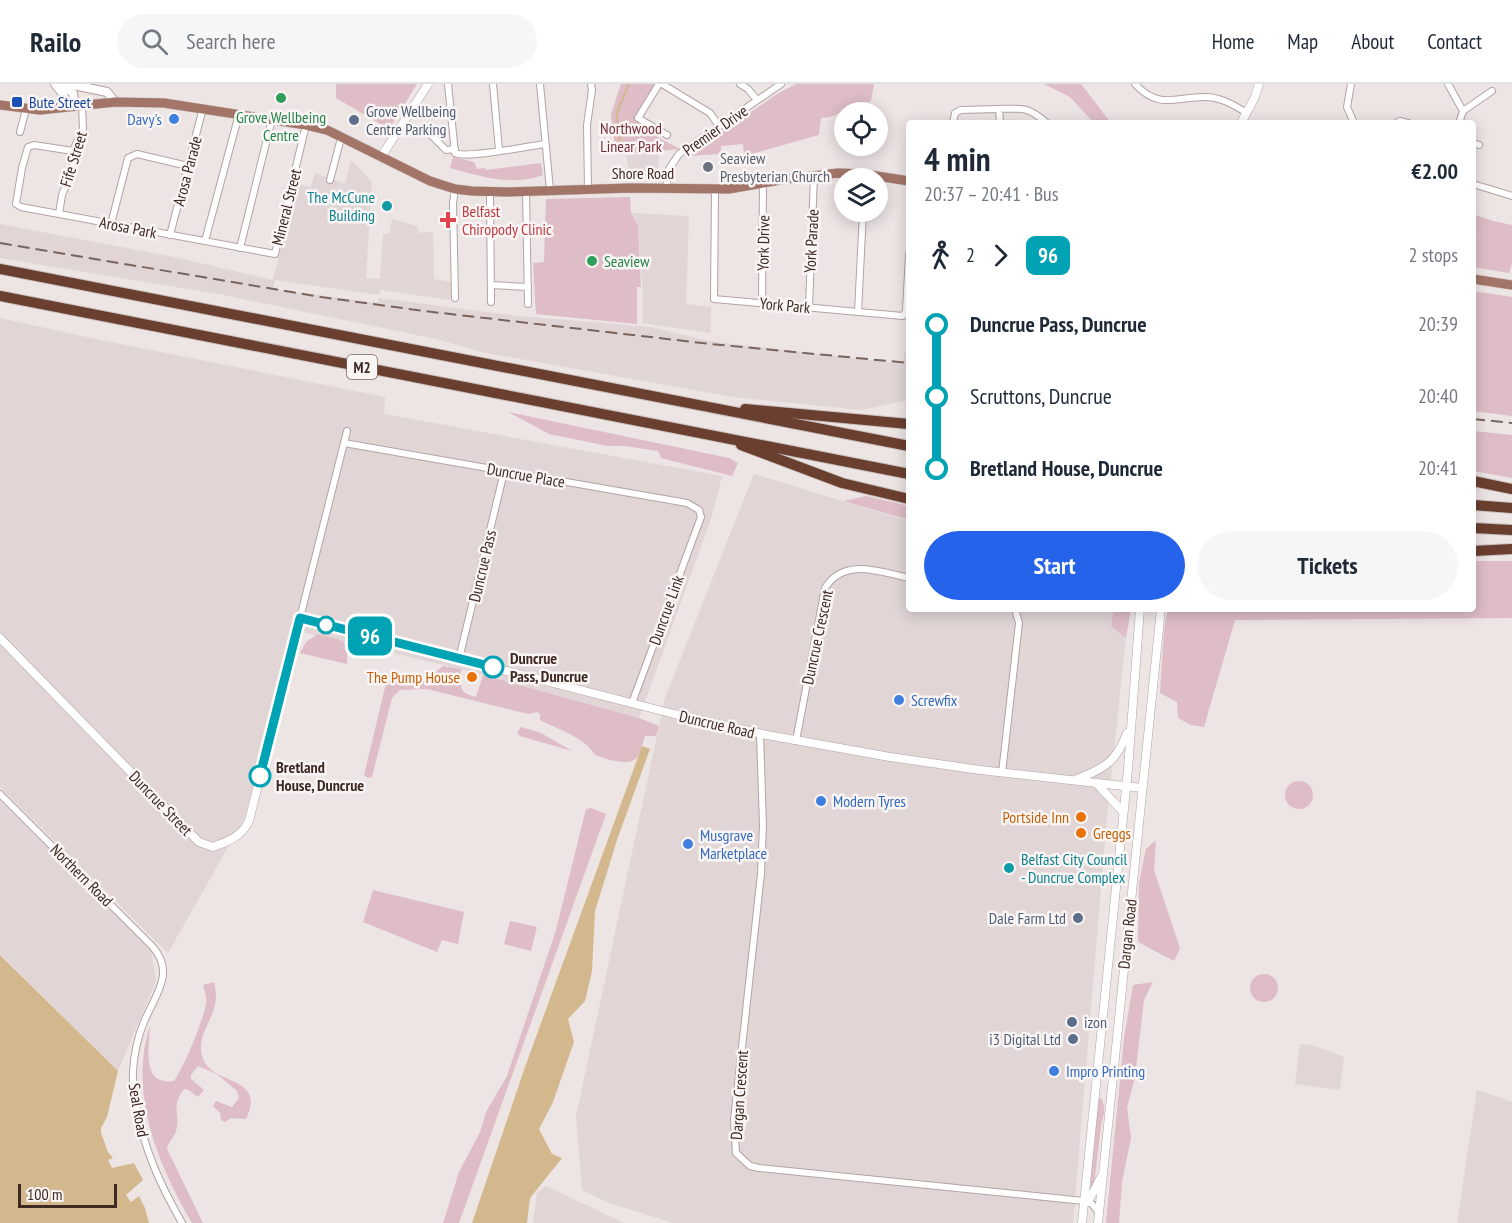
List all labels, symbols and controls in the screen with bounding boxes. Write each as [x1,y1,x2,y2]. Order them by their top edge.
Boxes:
search box [117,14,537,68]
text: Railo [30,23,81,60]
icon: search [138,25,171,58]
text: Search here [186,27,276,55]
text: Home [1212,28,1254,55]
text: Map [1287,28,1318,55]
text: About [1351,28,1394,55]
text: Contact [1427,28,1482,55]
marker: Grove Wellbeing Centre [274,91,288,105]
place label: Bute Street [29,92,91,112]
marker: Bute Street [10,95,24,109]
street label: Premier Drive [678,100,752,160]
place label: Grove Wellbeing Centre Parking [366,101,456,139]
map controls [834,102,888,222]
button: locate [834,102,888,156]
place label: Grove Wellbeing Centre [236,107,326,145]
place label: Davy's [127,109,162,129]
marker: Davy's [167,112,181,126]
marker: Grove Wellbeing Centre Parking [347,113,361,127]
park label: Northwood Linear Park [600,118,663,156]
street label: Fife Street [55,128,91,189]
street label: Arosa Parade [168,134,206,208]
text: 4 min [924,137,991,180]
place label: Seaview Presbyterian Church [720,148,830,186]
text: €2.00 [1411,157,1458,185]
marker: Seaview Presbyterian Church [701,160,715,174]
street label: Shore Road [612,163,674,183]
street label: Mineral Street [267,166,305,247]
button: layers [834,168,888,222]
text: 20:37 – 20:41 · Bus [924,181,1059,207]
place label: The McCune Building [307,187,375,225]
marker: The McCune Building [380,199,394,213]
place label: Belfast Chiropody Clinic [462,201,552,239]
street label: York Parade [799,208,823,274]
marker: Belfast Chiropody Clinic [439,211,457,229]
street label: Arosa Park [98,212,159,242]
street label: York Drive [753,215,773,271]
icon: walk [924,239,957,272]
icon: forward [984,239,1017,272]
text: 2 [966,242,975,268]
text: 96 [1038,242,1058,269]
text: 2 stops [1409,242,1458,268]
place label: Seaview [604,251,650,271]
marker: Seaview [585,254,599,268]
street label: York Park [759,293,812,317]
text: Duncrue Pass, Duncrue [970,310,1147,338]
text: 20:39 [1418,311,1458,337]
road number: M2 [347,355,377,379]
text: Scruttons, Duncrue [970,382,1112,410]
text: 20:40 [1418,383,1458,409]
text: Bretland House, Duncrue [970,454,1163,482]
text: 20:41 [1418,455,1458,481]
street label: Duncrue Place [485,458,567,492]
street label: Duncrue Pass [464,528,500,604]
button: Start [924,531,1185,600]
button: Tickets [1197,531,1458,600]
street label: Duncrue Link [644,572,688,648]
street label: Duncrue Crescent [797,587,837,686]
unlabelled marker [317,616,335,634]
line badge: 96 [343,616,397,656]
text: 96 [360,623,380,650]
place label: Duncrue Pass, Duncrue [510,648,588,686]
marker: Duncrue Pass, Duncrue [482,656,504,678]
place label: The Pump House [367,667,460,687]
marker: The Pump House [465,670,479,684]
place label: Screwfix [911,690,958,710]
marker: Screwfix [892,693,906,707]
street label: Duncrue Road [677,706,757,742]
place label: Bretland House, Duncrue [276,757,364,795]
marker: Bretland House, Duncrue [249,765,271,787]
street label: Duncrue Street [125,766,197,840]
place label: Modern Tyres [833,791,906,811]
marker: Modern Tyres [814,794,828,808]
place label: Portside Inn [1003,807,1069,827]
marker: Portside Inn [1074,810,1088,824]
place label: Greggs [1093,823,1131,843]
place label: Musgrave Marketplace [700,825,767,863]
marker: Greggs [1074,826,1088,840]
marker: Musgrave Marketplace [681,837,695,851]
street label: Northern Road [46,839,118,911]
place label: Belfast City Council - Duncrue Complex [1021,849,1128,887]
marker: Belfast City Council - Duncrue Complex [1002,861,1016,875]
street label: Dargan Road [1113,898,1141,970]
place label: Dale Farm Ltd [989,908,1066,928]
marker: Dale Farm Ltd [1071,911,1085,925]
place label: izon [1084,1012,1107,1032]
marker: izon [1065,1015,1079,1029]
place label: i3 Digital Ltd [989,1029,1061,1049]
marker: i3 Digital Ltd [1066,1032,1080,1046]
street label: Dargan Crescent [726,1049,752,1141]
place label: Impro Printing [1066,1061,1145,1081]
marker: Impro Printing [1047,1064,1061,1078]
street label: Seal Road [124,1082,154,1139]
scale bar [18,1181,117,1208]
text: 100 m [27,1184,62,1204]

